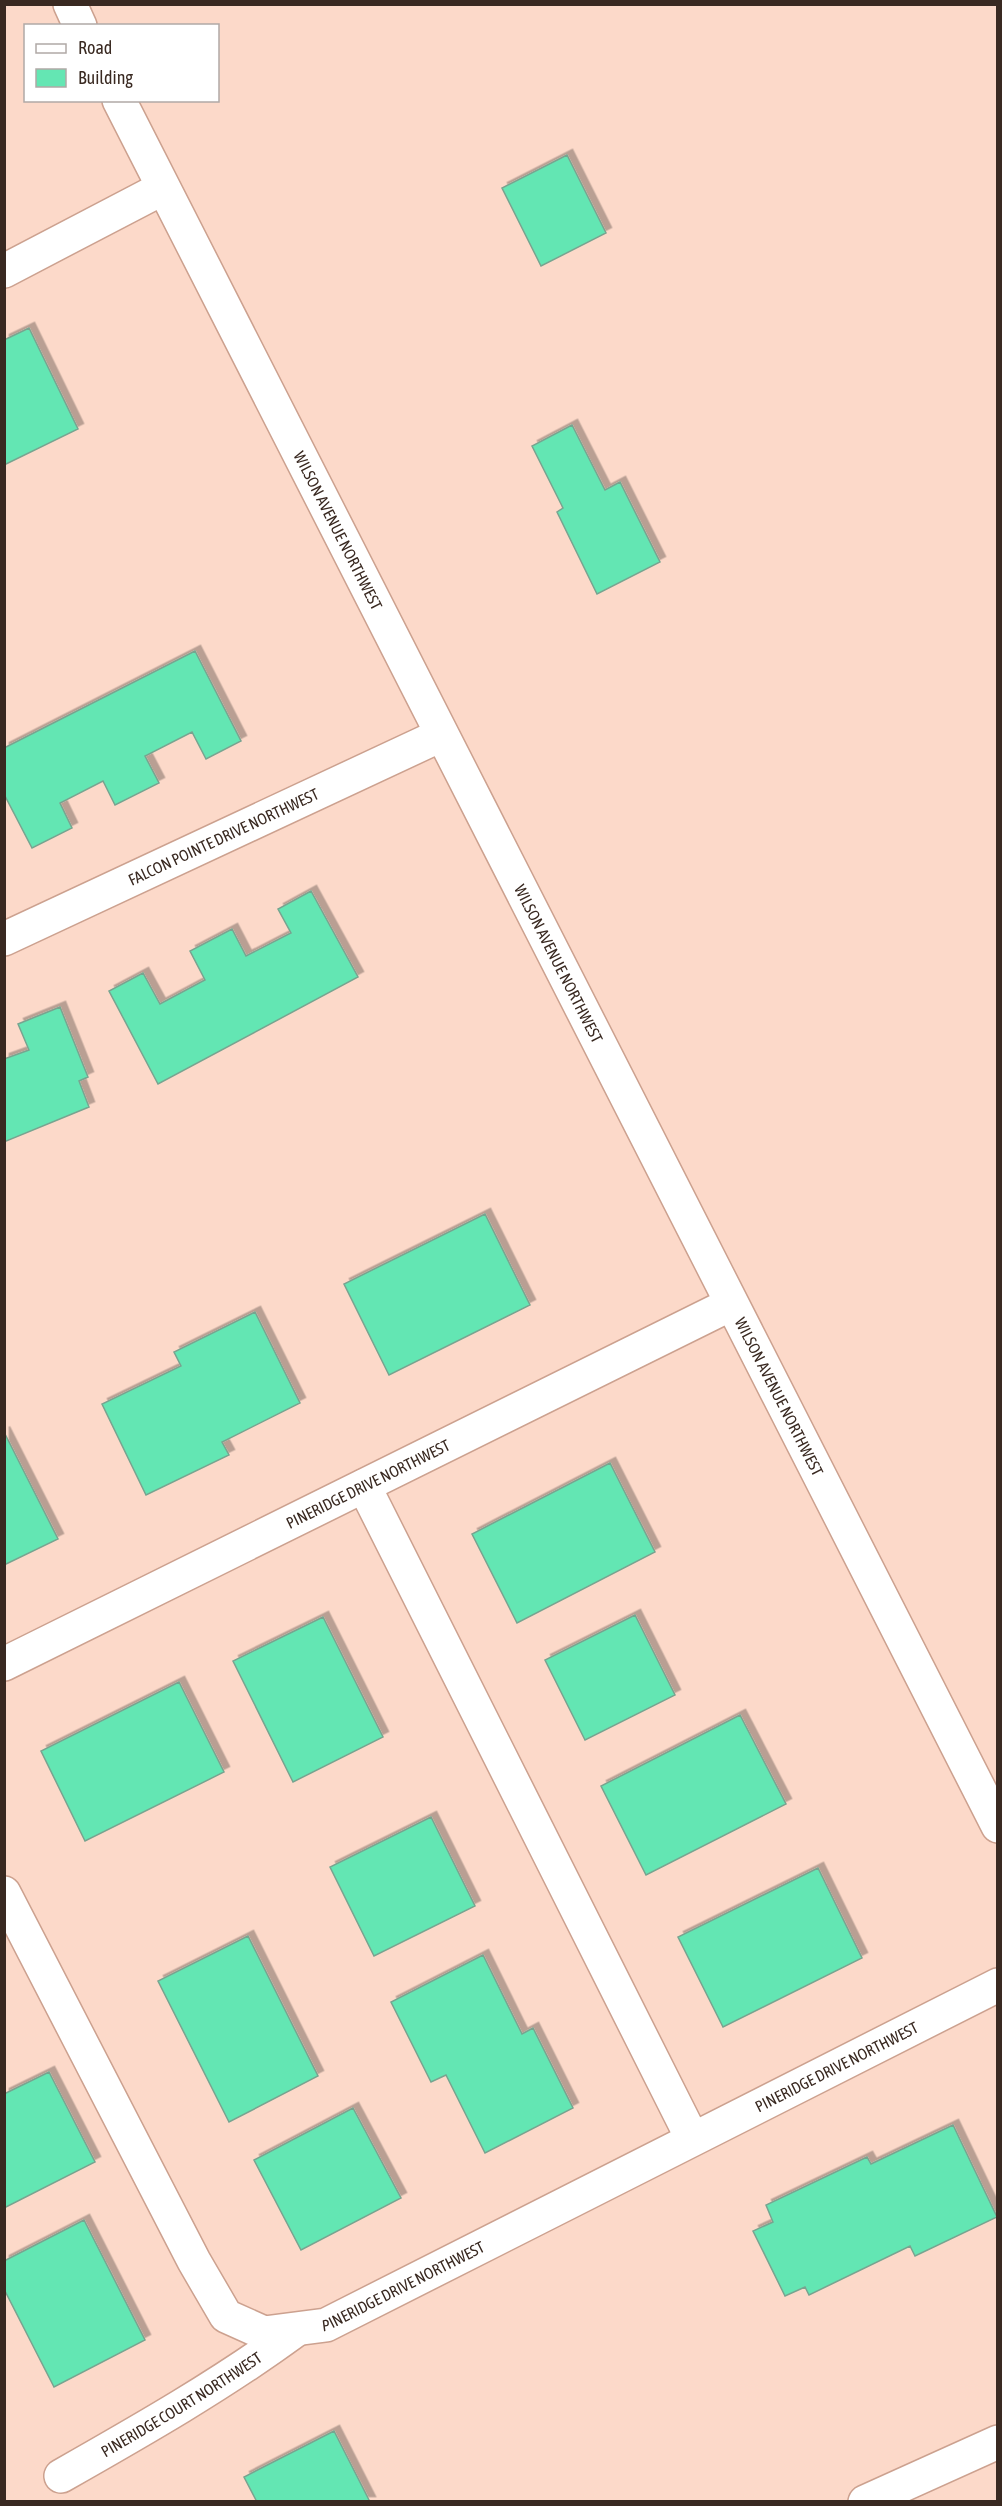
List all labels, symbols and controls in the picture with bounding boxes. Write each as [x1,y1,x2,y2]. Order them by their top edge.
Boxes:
legend [24,24,219,102]
text: Road [78,37,112,58]
text: Building [78,67,133,88]
street label: WILSON AVENUE NORTHWEST [290,448,386,613]
street label: FALCON POINTE DRIVE NORTHWEST [125,785,321,889]
street label: WILSON AVENUE NORTHWEST [511,881,607,1046]
street label: WILSON AVENUE NORTHWEST [732,1314,827,1479]
street label: PINERIDGE DRIVE NORTHWEST [283,1436,453,1532]
street label: PINERIDGE DRIVE NORTHWEST [752,2018,921,2115]
street label: PINERIDGE DRIVE NORTHWEST [321,2237,487,2334]
street label: PINERIDGE COURT NORTHWEST [98,2348,265,2460]

